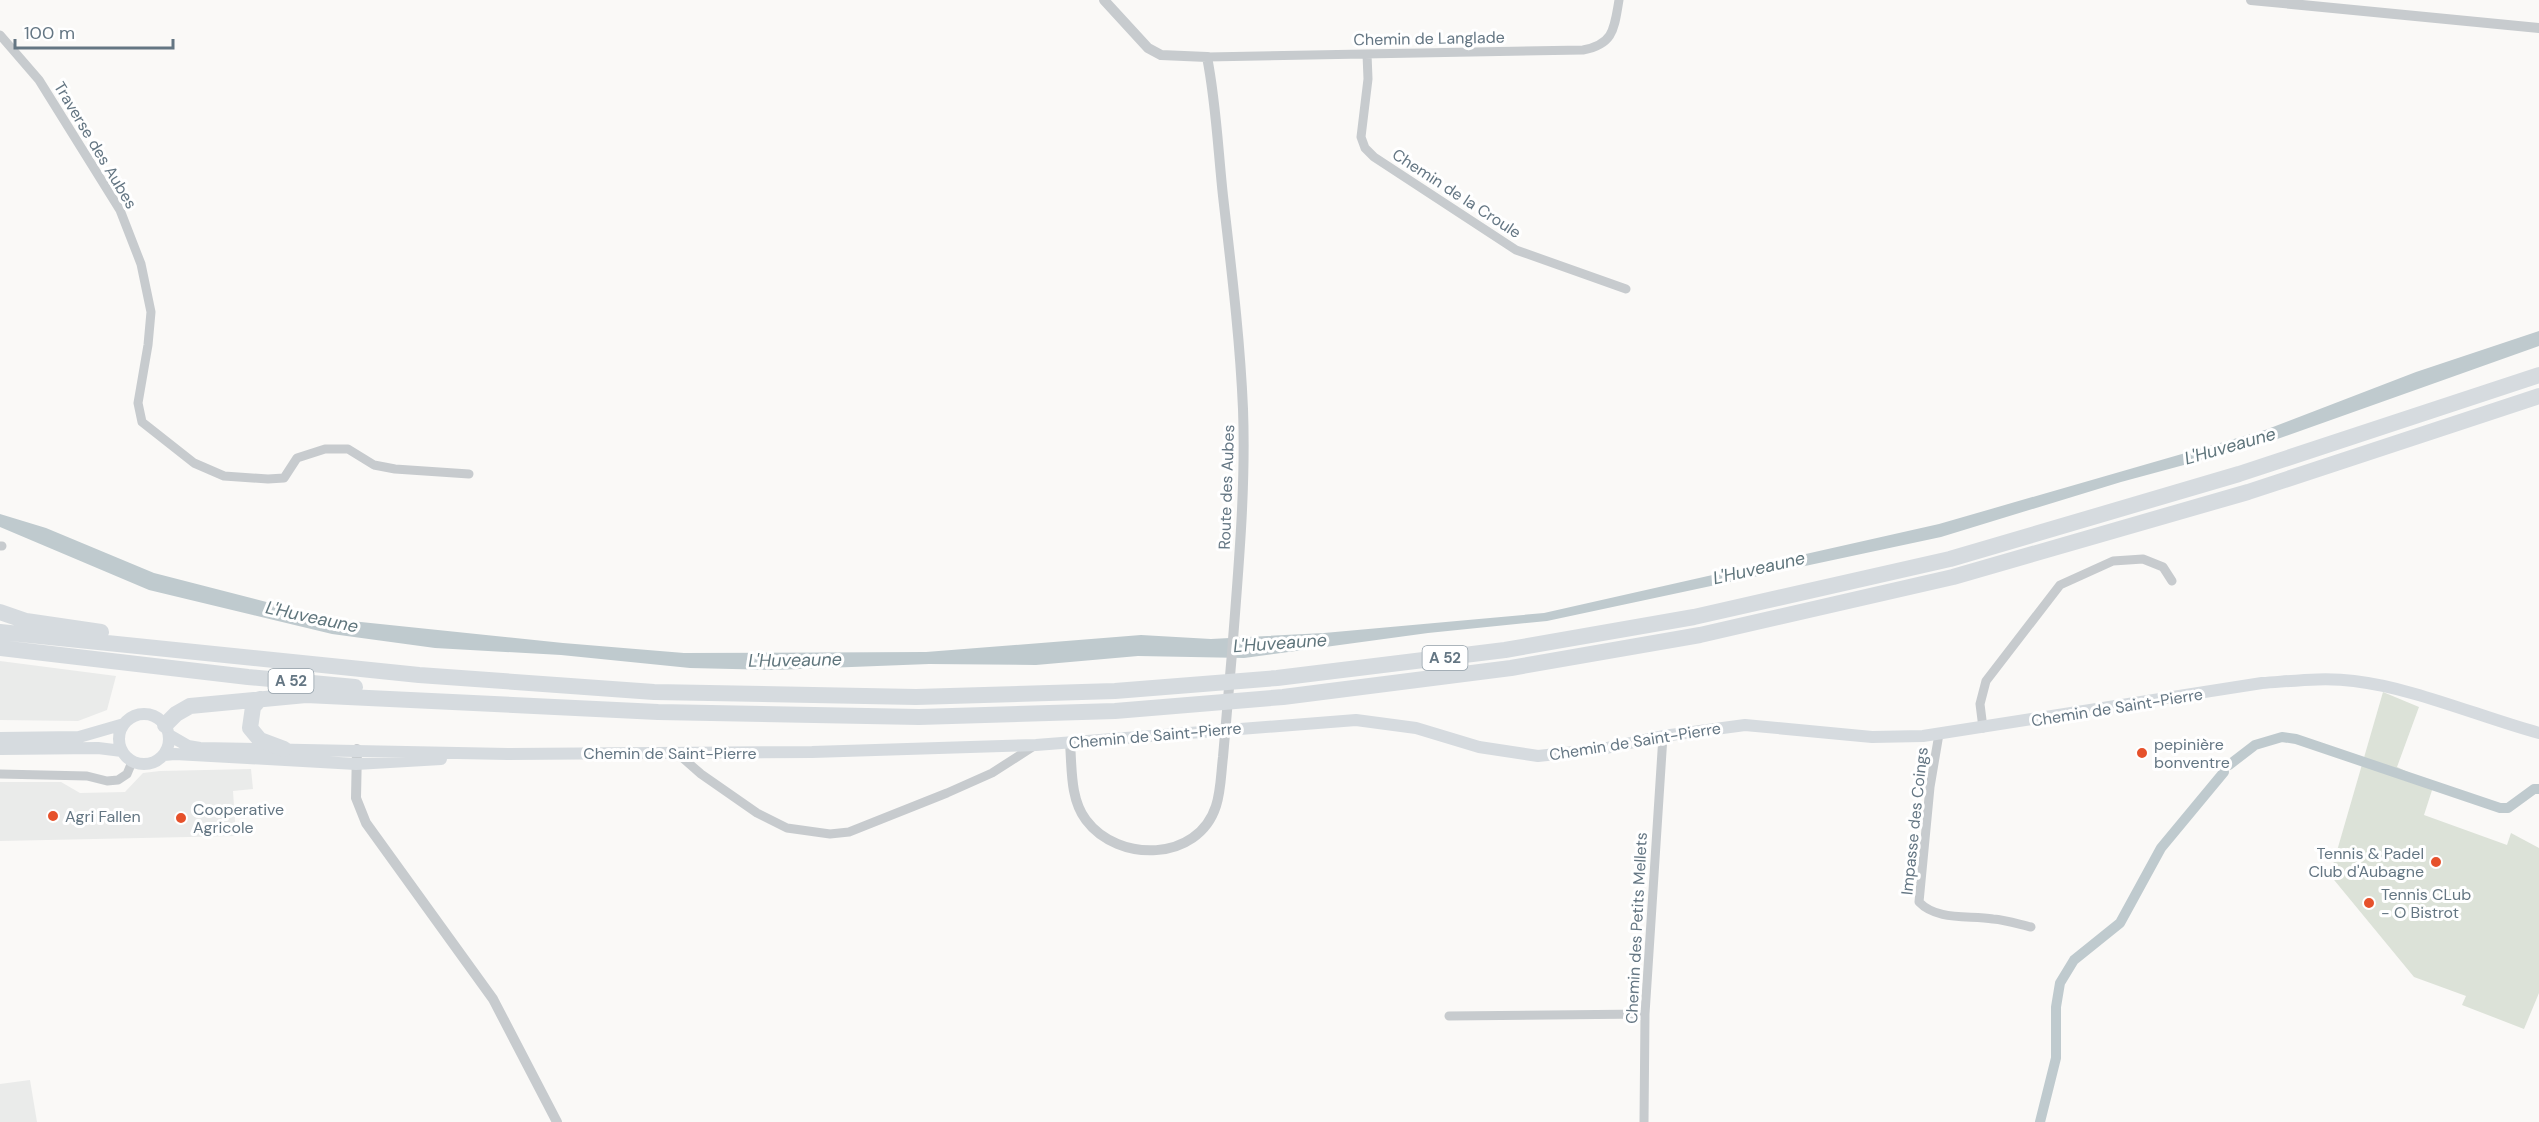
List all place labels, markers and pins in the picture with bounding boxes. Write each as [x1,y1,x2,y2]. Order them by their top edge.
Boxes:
place label: pepinière bonventre [2154,734,2230,773]
marker: pepinière bonventre [2135,746,2149,760]
place label: Cooperative Agricole [193,799,284,838]
place label: Agri Fallen [65,806,141,827]
marker: Agri Fallen [46,809,60,823]
marker: Cooperative Agricole [174,811,188,825]
place label: Tennis & Padel Club d'Aubagne [2308,843,2424,882]
marker: Tennis & Padel Club d'Aubagne [2429,855,2443,869]
place label: Tennis CLub - O Bistrot [2381,884,2471,923]
marker: Tennis CLub - O Bistrot [2362,896,2376,910]

